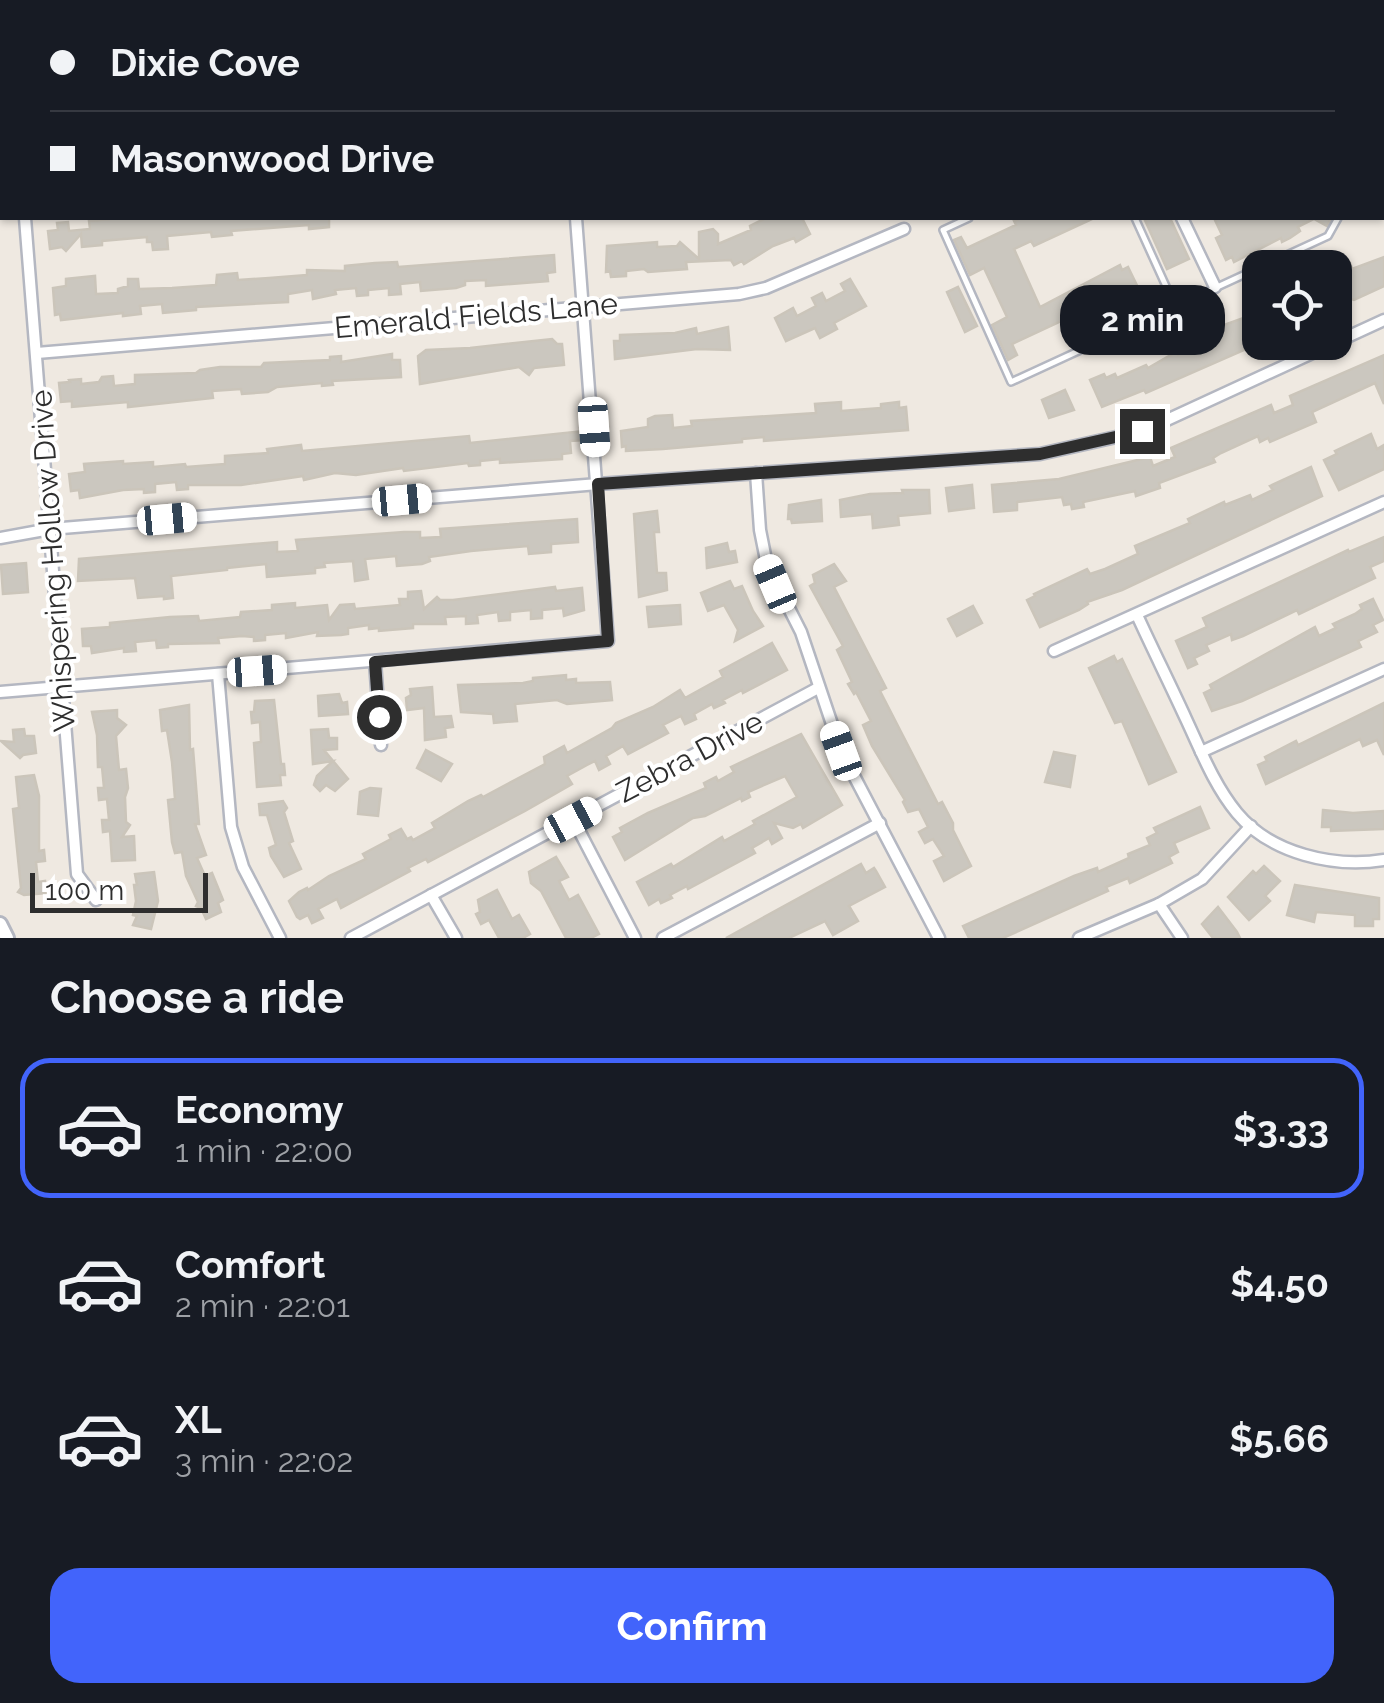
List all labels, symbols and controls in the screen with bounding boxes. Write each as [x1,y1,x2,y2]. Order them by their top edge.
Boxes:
text: Dixie Cove [110,40,300,85]
text: Masonwood Drive [110,136,434,181]
map controls [1242,250,1352,360]
button: locate [1242,250,1352,360]
street label: Emerald Fields Lane [333,286,619,345]
callout: 2 min [1060,286,1224,356]
text: 2 min [1101,301,1184,338]
street label: Whispering Hollow Drive [23,389,82,733]
car [577,396,611,458]
route end [1120,409,1165,454]
car [371,482,433,518]
car [136,501,198,537]
car [749,551,801,617]
car [226,654,288,688]
route start [357,695,402,740]
street label: Zebra Drive [611,703,769,810]
car [817,718,865,784]
car [539,793,607,847]
scale bar [30,868,208,913]
text: 100 m [45,874,124,907]
text: Choose a ride [50,971,344,1024]
icon: car [55,1083,145,1173]
text: Economy [175,1087,344,1132]
text: $3.33 [1233,1106,1329,1151]
text: 1 min · 22:00 [175,1132,353,1169]
icon: car [55,1238,145,1328]
text: Comfort [175,1242,325,1287]
text: $4.50 [1230,1261,1329,1306]
text: 2 min · 22:01 [175,1287,350,1324]
icon: car [55,1393,145,1483]
text: XL [175,1397,222,1442]
text: $5.66 [1229,1416,1329,1461]
text: 3 min · 22:02 [175,1442,353,1479]
button: Confirm [50,1568,1334,1683]

